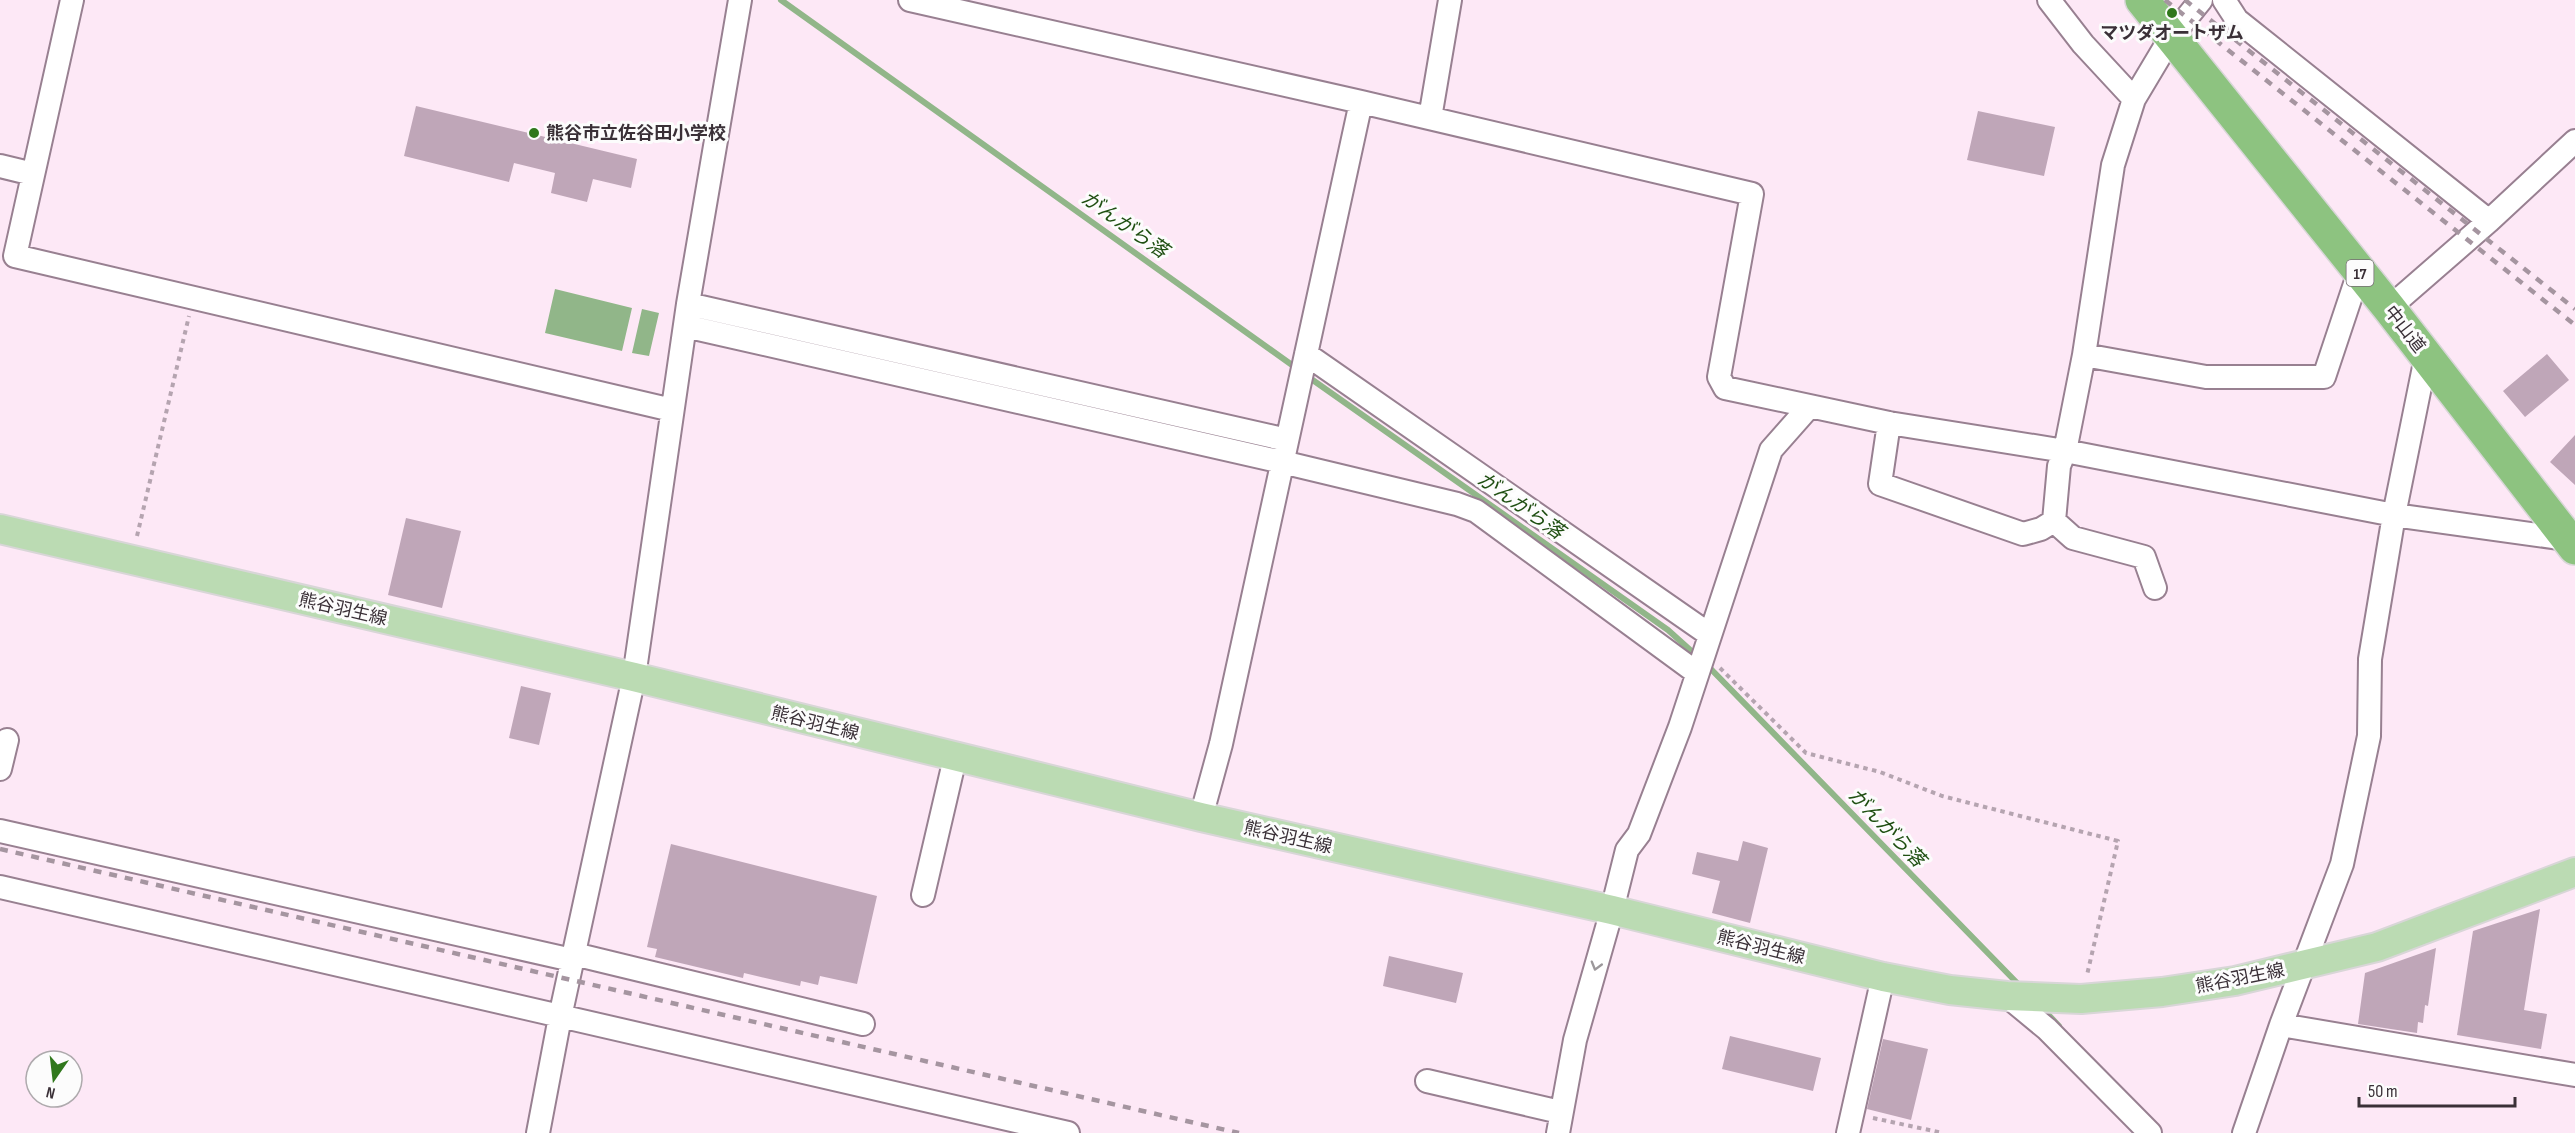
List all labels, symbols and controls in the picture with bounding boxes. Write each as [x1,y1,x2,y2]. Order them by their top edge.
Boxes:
marker: マツダオートザム [2165,6,2179,20]
place label: マツダオートザム [2100,23,2244,44]
place label: 熊谷市立佐谷田小学校 [546,123,726,144]
marker: 熊谷市立佐谷田小学校 [527,126,541,140]
water label: がんがら落 [1077,186,1175,265]
road number: 17 [2346,260,2374,286]
street label: 中山道 [2380,302,2430,357]
water label: がんがら落 [1473,467,1571,546]
street label: 熊谷羽生線 [297,589,389,630]
street label: 熊谷羽生線 [769,702,861,745]
water label: がんがら落 [1843,783,1932,874]
street label: 熊谷羽生線 [1242,817,1334,858]
street label: 熊谷羽生線 [1715,926,1807,969]
one-way arrow [1591,960,1603,971]
street label: 熊谷羽生線 [2194,960,2286,997]
north arrow [24,1049,84,1109]
scale bar [2359,1070,2515,1108]
text: 50 m [2368,1081,2398,1102]
text: N [44,1082,57,1102]

